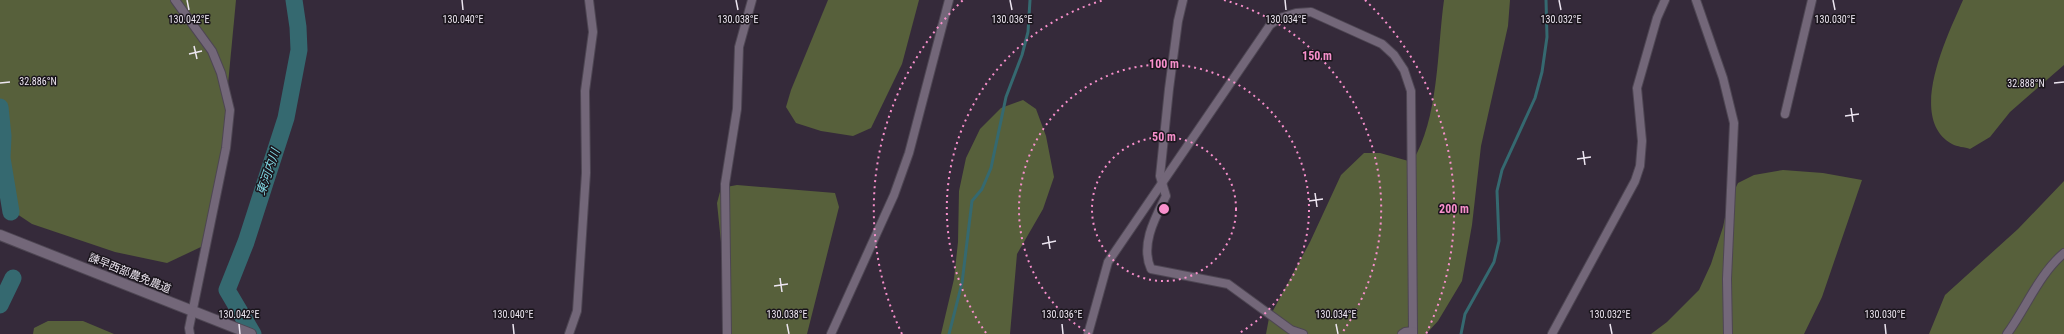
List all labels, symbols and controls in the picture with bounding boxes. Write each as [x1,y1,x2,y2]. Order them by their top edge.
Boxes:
text: 130.042°E [169,14,210,25]
text: 130.040°E [443,14,484,25]
text: 130.038°E [718,14,759,25]
text: 130.036°E [992,14,1033,25]
text: 130.034°E [1266,14,1307,25]
text: 130.032°E [1541,14,1582,25]
text: 130.030°E [1815,14,1856,25]
text: 150 m [1302,49,1332,63]
text: 100 m [1149,57,1179,71]
text: 32.886°N [19,76,57,87]
text: 32.888°N [2007,78,2045,89]
text: 50 m [1152,130,1176,144]
water label: 東河内川 [254,145,283,197]
centre of rings [1157,202,1171,216]
text: 200 m [1439,202,1469,216]
street label: 諫早西部農免農道 [87,251,173,296]
text: 130.042°E [219,309,260,320]
text: 130.040°E [493,309,534,320]
text: 130.038°E [767,309,808,320]
text: 130.036°E [1042,309,1083,320]
text: 130.034°E [1316,309,1357,320]
text: 130.032°E [1590,309,1631,320]
text: 130.030°E [1865,309,1906,320]

